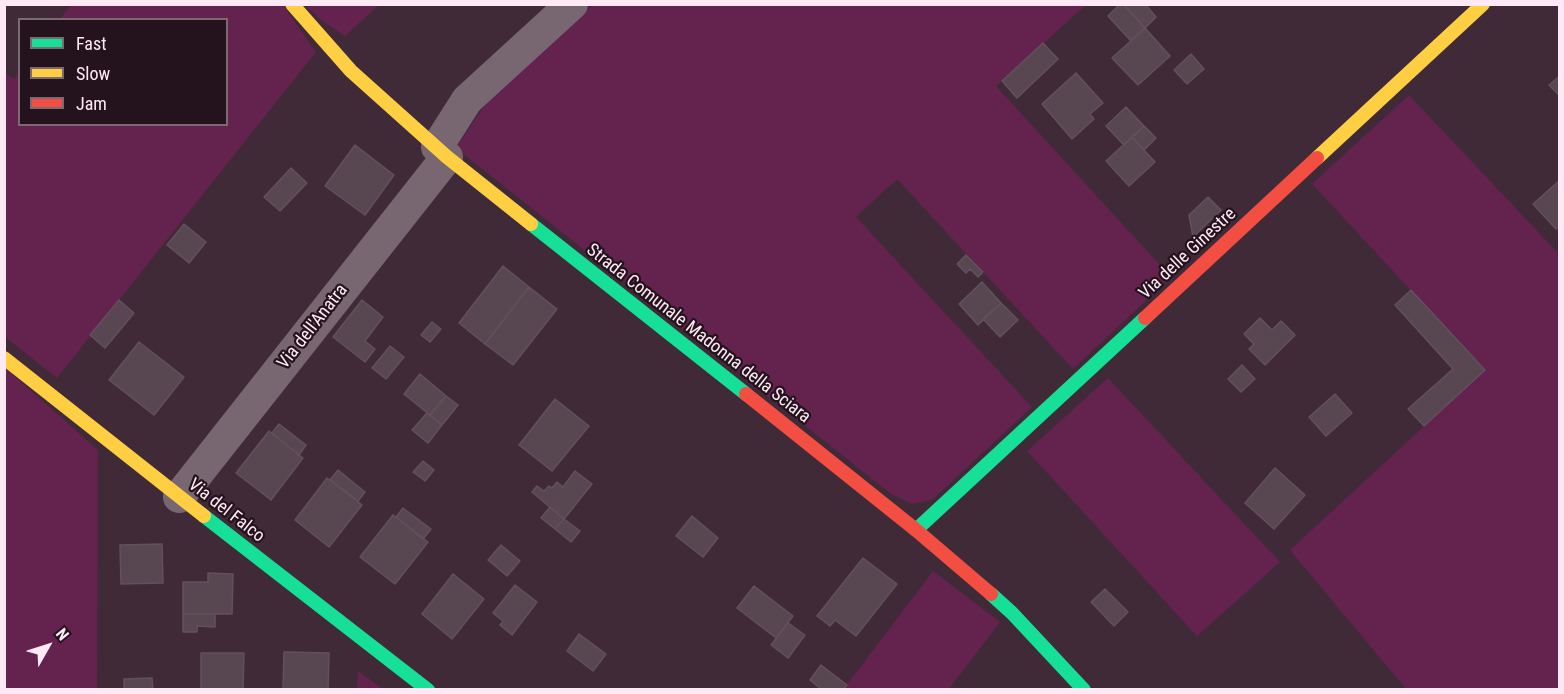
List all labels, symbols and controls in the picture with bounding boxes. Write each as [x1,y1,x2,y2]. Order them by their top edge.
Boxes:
legend [18,18,228,126]
text: Fast [76,33,107,54]
text: Slow [76,63,110,84]
text: Jam [76,93,107,114]
street label: Via delle Ginestre [1135,204,1241,304]
street label: Strada Comunale Madonna della Sciara [582,240,814,428]
street label: Via dell'Anatra [273,280,353,374]
street label: Via del Falco [183,474,269,548]
north arrow [18,616,78,676]
text: N [52,625,73,644]

